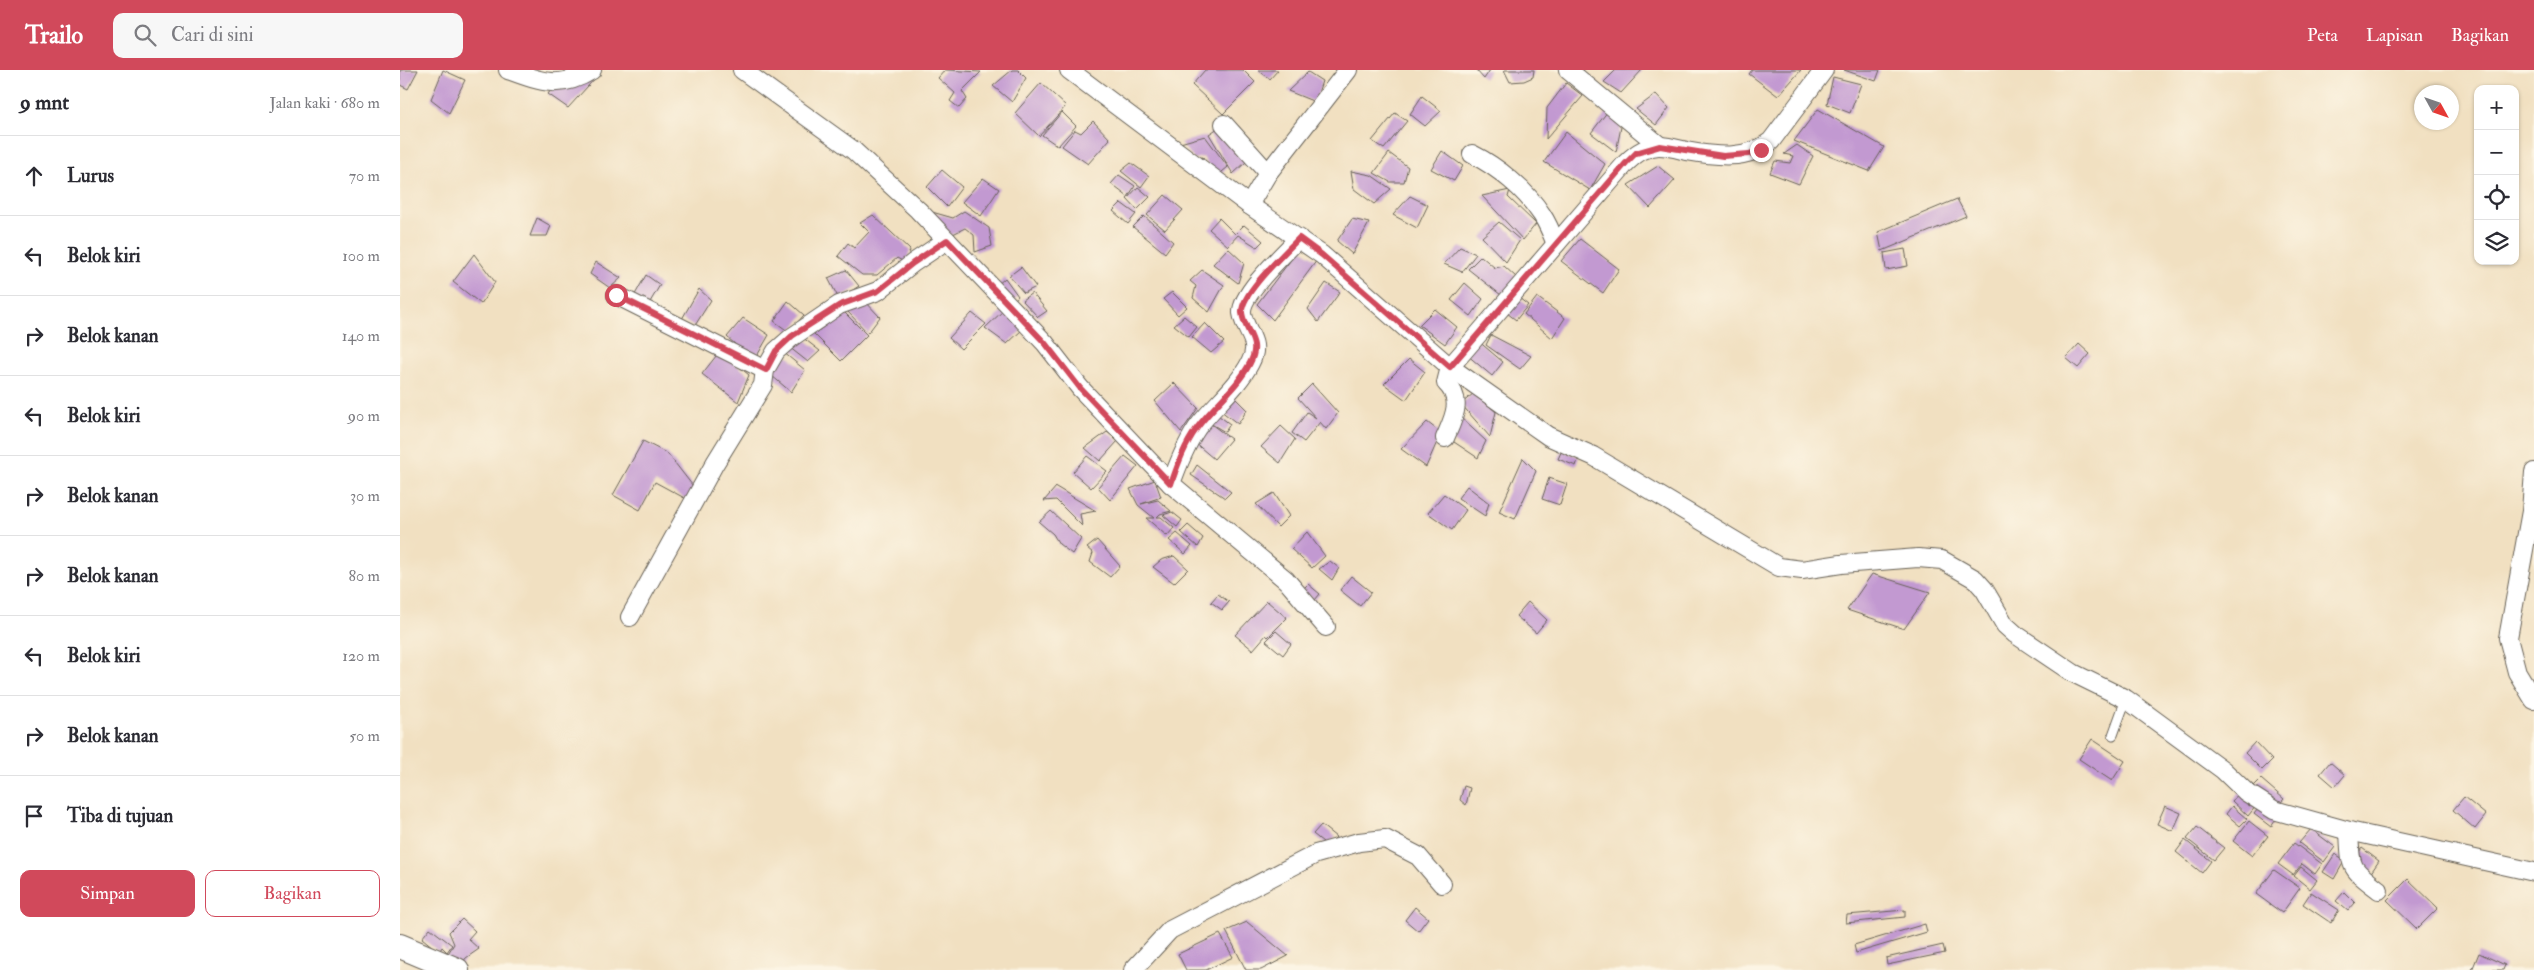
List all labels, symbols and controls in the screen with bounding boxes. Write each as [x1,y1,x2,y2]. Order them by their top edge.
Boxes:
search box [113,13,463,58]
text: Trailo [25,20,83,51]
icon: search [131,21,159,49]
text: Cari di sini [171,23,254,47]
text: Peta [2307,24,2338,47]
text: Lapisan [2366,24,2423,47]
text: Bagikan [2451,24,2509,47]
north arrow [2414,85,2459,130]
map controls [2474,85,2519,265]
button: + [2474,85,2519,130]
text: 9 mnt [20,89,69,116]
text: Jalan kaki · 680 m [270,93,380,113]
button: − [2474,130,2519,175]
route end [1750,139,1773,162]
icon: ahead [20,162,48,190]
text: Lurus [67,164,114,188]
text: 70 m [349,166,380,186]
button: locate [2474,175,2519,220]
button: layers [2474,220,2519,265]
icon: left [20,242,48,270]
text: Belok kiri [67,244,141,268]
text: 100 m [342,246,380,266]
route start [605,284,628,307]
icon: right [20,322,48,350]
text: Belok kanan [67,324,158,348]
text: 140 m [342,326,380,346]
icon: left [20,402,48,430]
text: Belok kiri [67,404,141,428]
text: 90 m [348,406,380,426]
icon: right [20,482,48,510]
text: Belok kanan [67,484,158,508]
text: 30 m [350,486,380,506]
icon: right [20,562,48,590]
text: Belok kanan [67,564,158,588]
text: 80 m [349,566,380,586]
icon: left [20,642,48,670]
text: Belok kiri [67,644,141,668]
text: 120 m [342,646,380,666]
icon: right [20,722,48,750]
text: Belok kanan [67,724,158,748]
text: 50 m [349,726,380,746]
icon: arrive [20,802,48,830]
text: Tiba di tujuan [67,804,173,828]
button: Simpan [20,870,195,917]
button: Bagikan [205,870,380,917]

